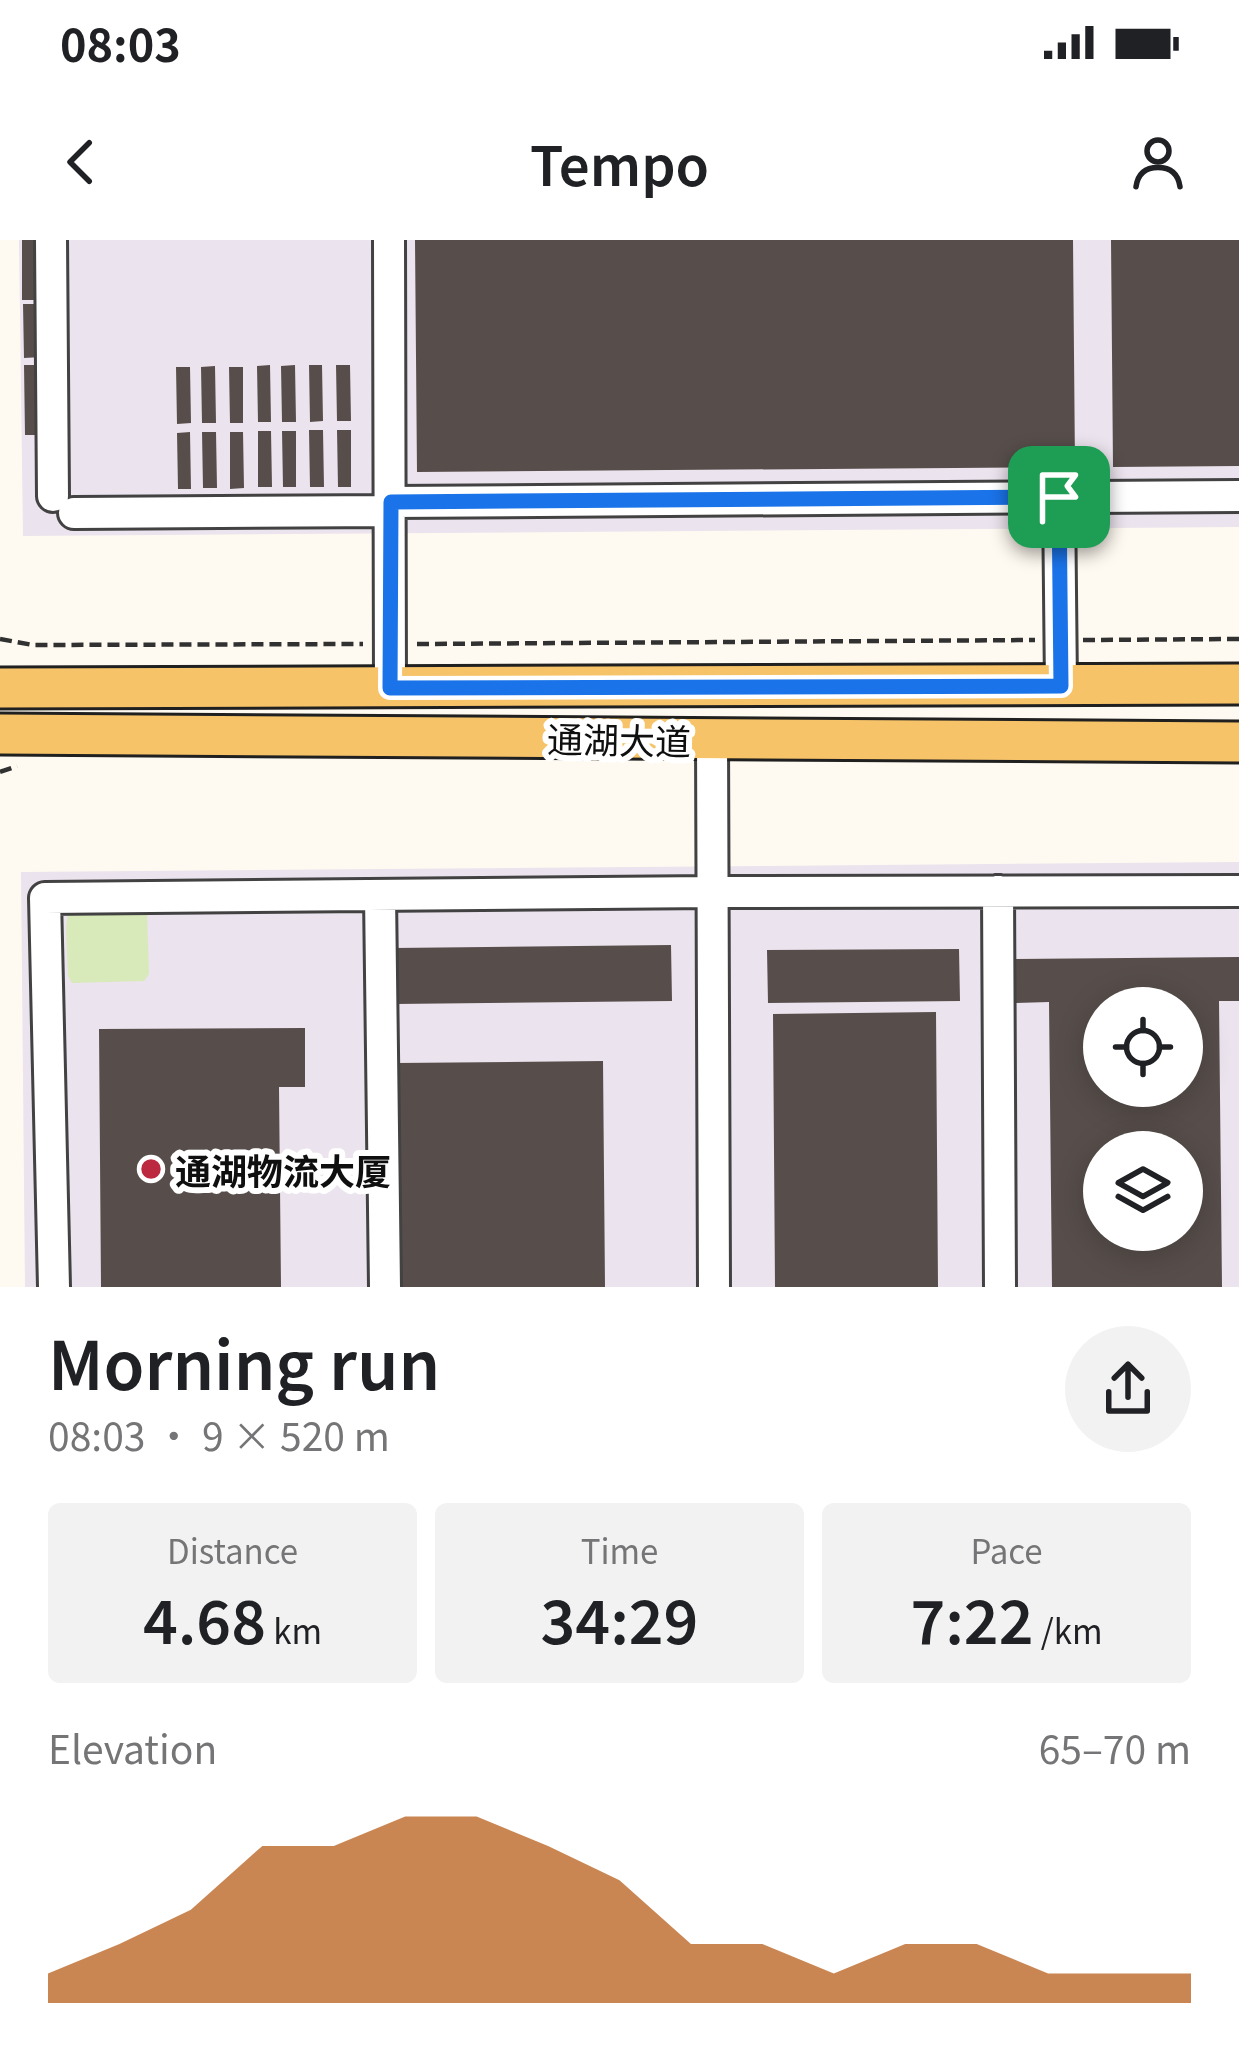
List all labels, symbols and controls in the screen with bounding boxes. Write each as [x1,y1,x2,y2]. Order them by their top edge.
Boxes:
text: 08:03 [60,10,181,75]
text: Tempo [530,123,709,202]
icon: back [48,129,114,195]
icon: person [1125,129,1191,195]
pin [1008,446,1110,548]
icon: arrive [1026,464,1092,530]
street label: 通湖大道 [547,711,691,765]
map controls [1083,987,1203,1251]
button: locate [1083,987,1203,1107]
button: layers [1083,1131,1203,1251]
place label: 通湖物流大厦 [175,1143,391,1195]
marker: 通湖物流大厦 [138,1156,164,1182]
text: Morning run [48,1313,440,1409]
button: share [1065,1326,1191,1452]
text: 08:03 · 9 × 520 m [48,1406,390,1462]
text: Distance [167,1526,298,1574]
text: Time [581,1526,658,1574]
text: Pace [970,1526,1043,1574]
text: 4.68 [143,1574,266,1661]
text: 34:29 [541,1574,698,1661]
text: 7:22 [910,1574,1033,1661]
text: km [266,1606,322,1654]
text: /km [1033,1606,1103,1654]
text: Elevation [48,1719,217,1775]
text: 65–70 m [1039,1719,1191,1775]

